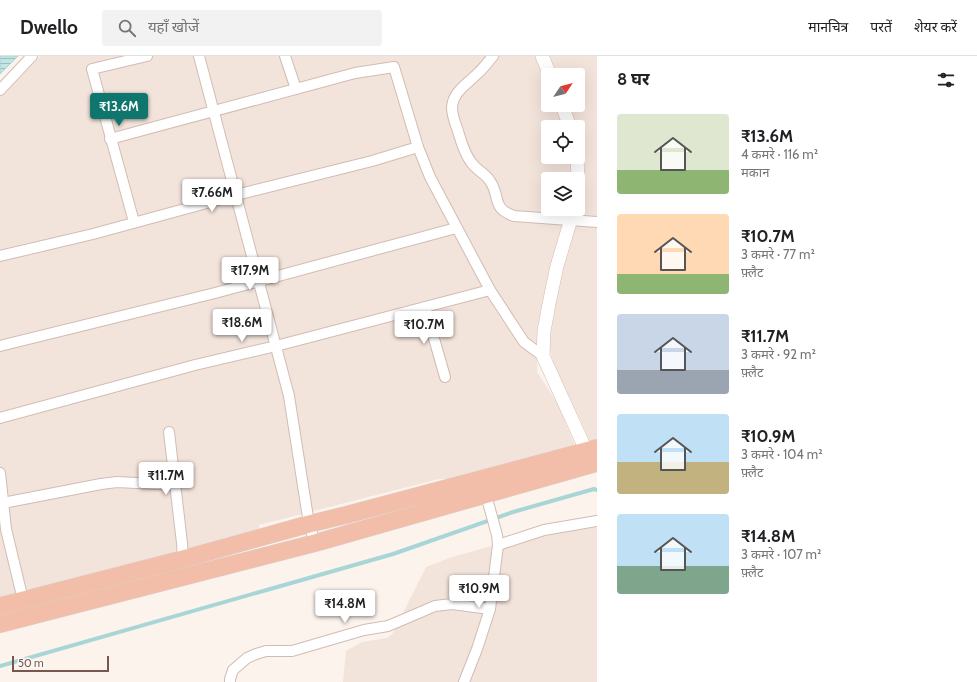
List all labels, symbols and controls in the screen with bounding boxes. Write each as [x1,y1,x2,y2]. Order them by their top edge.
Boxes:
search box [102,10,382,46]
text: Dwello [20,16,78,39]
icon: search [116,17,138,39]
text: यहाँ खोजें [148,18,199,36]
text: मानचित्र [808,18,848,36]
text: परतें [870,18,892,36]
text: शेयर करें [914,18,957,36]
north arrow [541,68,585,112]
map controls [541,68,585,216]
text: 8 घर [617,69,650,89]
icon: filters [935,69,957,91]
pin: ₹13.6M [86,93,152,127]
text: ₹13.6M [99,98,139,114]
button: locate [541,120,585,164]
text: ₹13.6M [741,126,793,146]
icon: home [649,130,697,178]
text: 4 कमरे · 116 m² [741,146,818,162]
text: मकान [741,164,769,180]
button: layers [541,172,585,216]
pin: ₹7.66M [179,179,245,213]
text: ₹7.66M [191,184,233,200]
text: ₹10.7M [741,226,795,246]
icon: home [649,230,697,278]
text: 3 कमरे · 77 m² [741,246,815,262]
pin: ₹17.9M [217,257,283,291]
text: ₹17.9M [231,262,269,278]
text: फ़्लैट [741,264,764,280]
pin: ₹18.6M [209,309,275,343]
pin: ₹10.7M [391,311,457,345]
text: ₹18.6M [222,314,262,330]
text: ₹10.7M [403,316,445,332]
text: ₹11.7M [741,326,789,346]
icon: home [649,330,697,378]
text: 3 कमरे · 92 m² [741,346,816,362]
text: फ़्लैट [741,364,764,380]
text: ₹10.9M [741,426,795,446]
icon: home [649,430,697,478]
text: 3 कमरे · 104 m² [741,446,822,462]
pin: ₹11.7M [133,462,199,496]
text: फ़्लैट [741,464,764,480]
text: ₹11.7M [148,467,184,483]
text: ₹14.8M [741,526,795,546]
icon: home [649,530,697,578]
text: 3 कमरे · 107 m² [741,546,821,562]
text: फ़्लैट [741,564,764,580]
pin: ₹10.9M [446,575,512,609]
text: ₹10.9M [458,580,500,596]
pin: ₹14.8M [312,590,378,624]
text: ₹14.8M [324,595,366,611]
scale bar [12,654,109,673]
text: 50 m [18,656,44,670]

